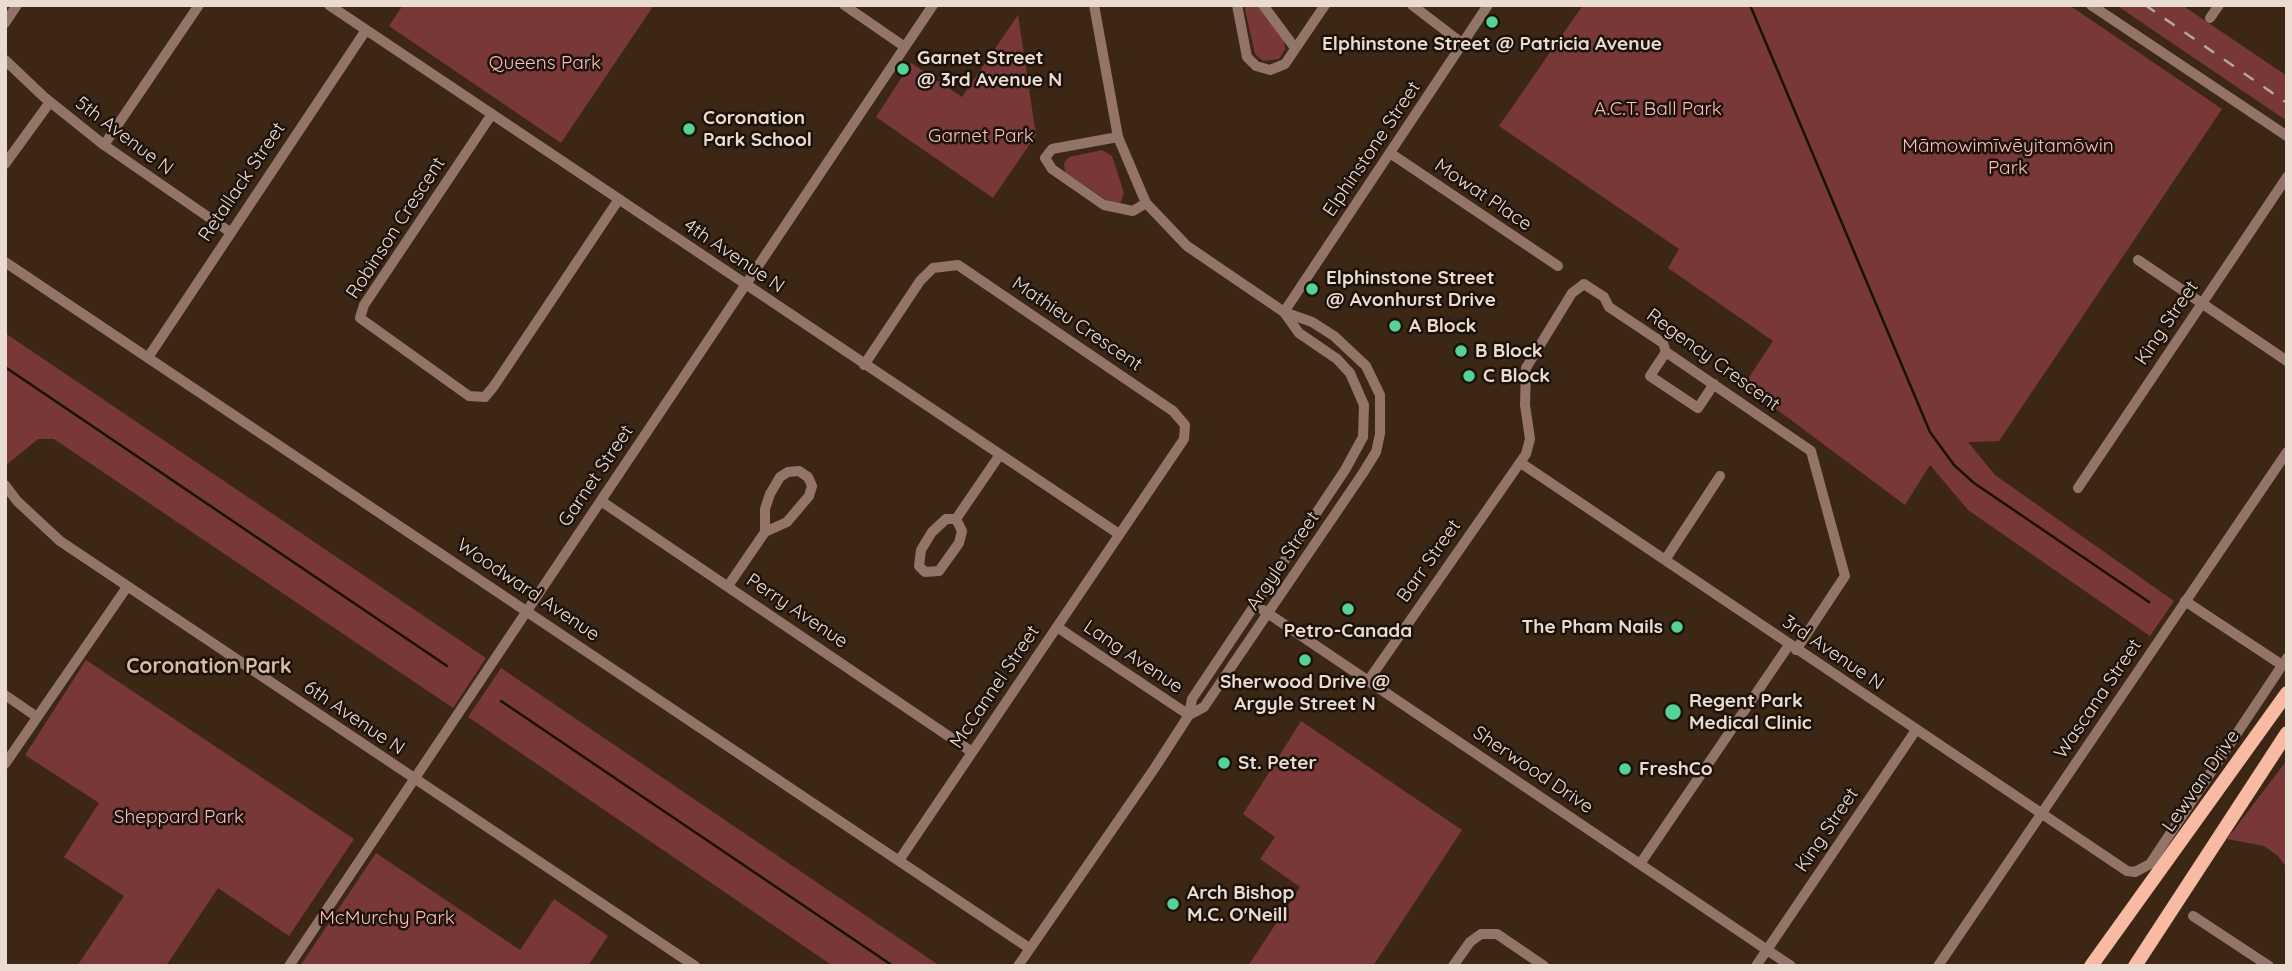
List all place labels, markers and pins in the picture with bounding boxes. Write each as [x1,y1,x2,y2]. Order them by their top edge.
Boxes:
marker: Elphinstone Street @ Patricia Avenue [1484,14,1500,30]
place label: Elphinstone Street @ Patricia Avenue [1322,33,1662,55]
place label: Garnet Street @ 3rd Avenue N [917,47,1062,91]
marker: Garnet Street @ 3rd Avenue N [895,61,911,77]
place label: Coronation Park School [703,107,812,151]
marker: Coronation Park School [681,121,697,137]
place label: Elphinstone Street @ Avonhurst Drive [1326,267,1496,311]
marker: Elphinstone Street @ Avonhurst Drive [1304,281,1320,297]
place label: A Block [1409,315,1476,337]
marker: A Block [1387,318,1403,334]
place label: B Block [1475,340,1543,362]
marker: B Block [1453,343,1469,359]
place label: C Block [1483,365,1550,387]
marker: C Block [1461,368,1477,384]
marker: Petro-Canada [1340,601,1356,617]
place label: The Pham Nails [1521,616,1663,638]
marker: The Pham Nails [1669,619,1685,635]
place label: Petro-Canada [1284,620,1412,642]
marker: Sherwood Drive @ Argyle Street N [1297,652,1313,668]
place label: Sherwood Drive @ Argyle Street N [1220,671,1390,715]
place label: Regent Park Medical Clinic [1689,690,1812,734]
marker: Regent Park Medical Clinic [1663,702,1683,722]
place label: St. Peter [1238,752,1317,774]
marker: St. Peter [1216,755,1232,771]
place label: FreshCo [1639,758,1713,780]
marker: FreshCo [1617,761,1633,777]
place label: Arch Bishop M.C. O'Neill [1187,882,1294,926]
marker: Arch Bishop M.C. O'Neill [1165,896,1181,912]

